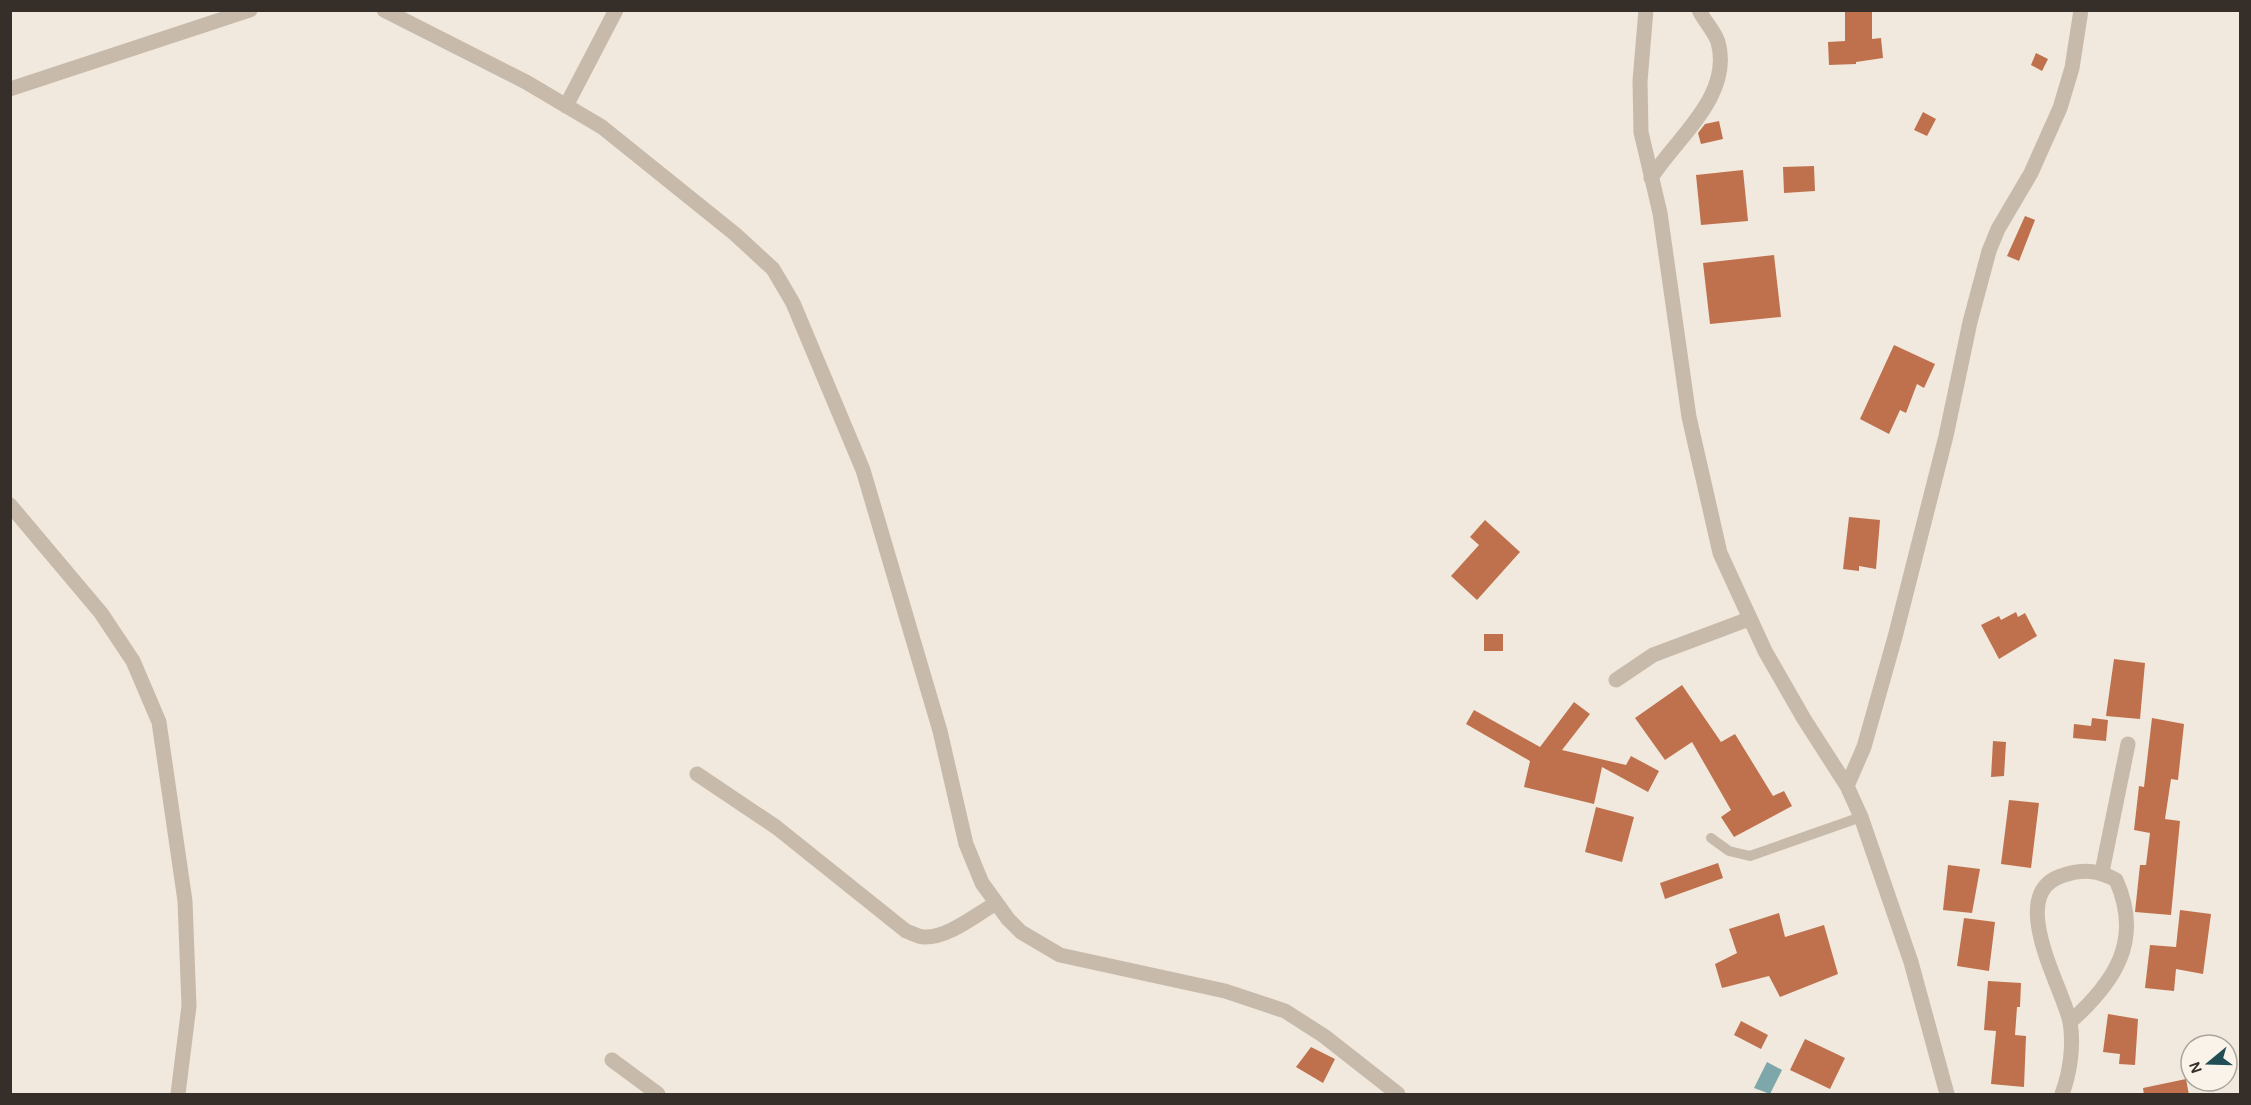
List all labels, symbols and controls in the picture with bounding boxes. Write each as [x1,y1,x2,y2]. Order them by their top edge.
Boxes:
north arrow [2179,1033,2239,1093]
text: N [2184,1059,2206,1076]

